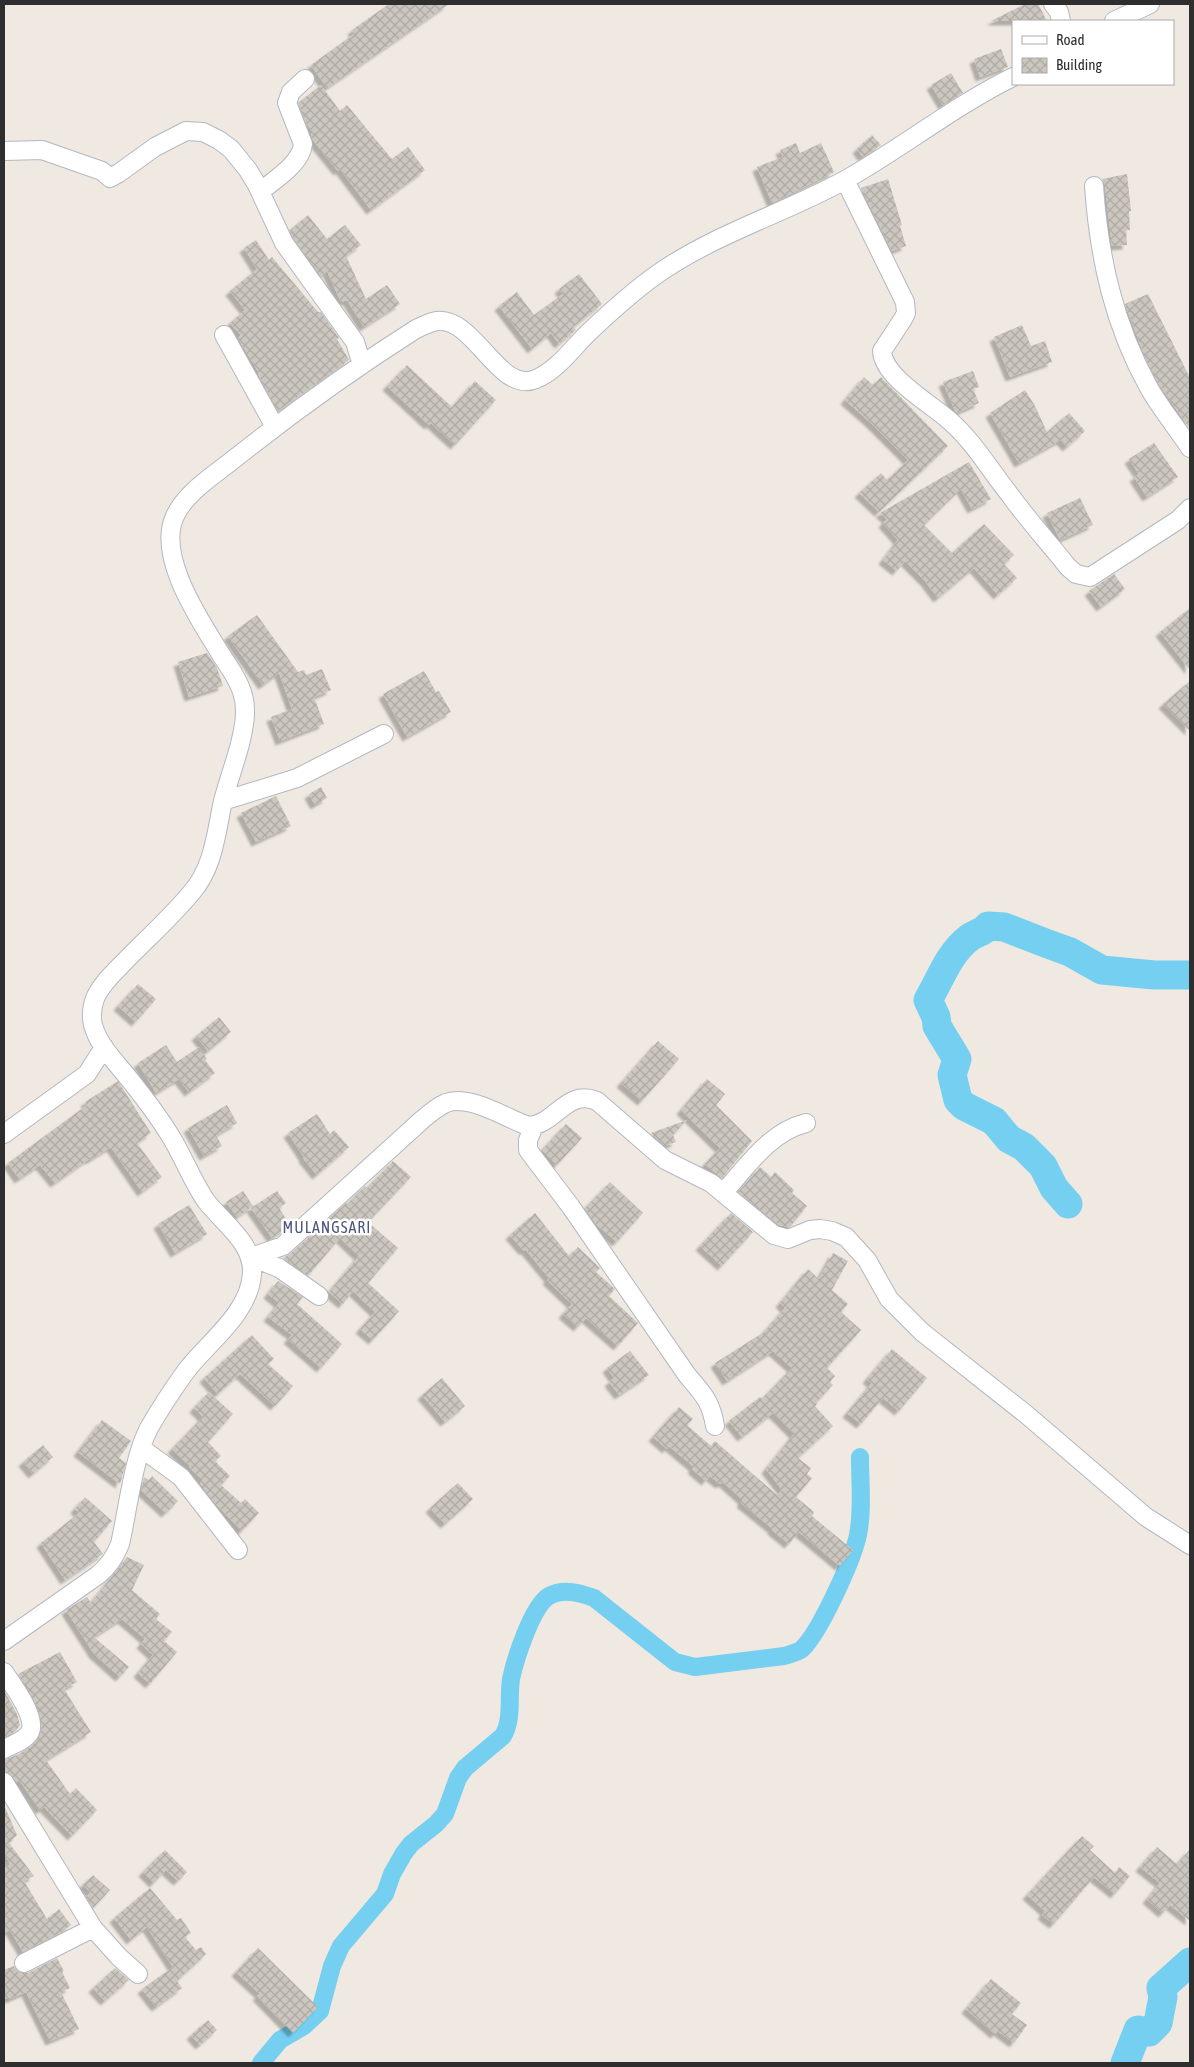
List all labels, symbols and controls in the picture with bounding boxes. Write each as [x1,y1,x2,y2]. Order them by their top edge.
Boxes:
legend [1012,20,1174,85]
text: Road [1056,31,1085,48]
text: Building [1056,56,1102,73]
district label: MULANGSARI [283,1218,371,1236]

